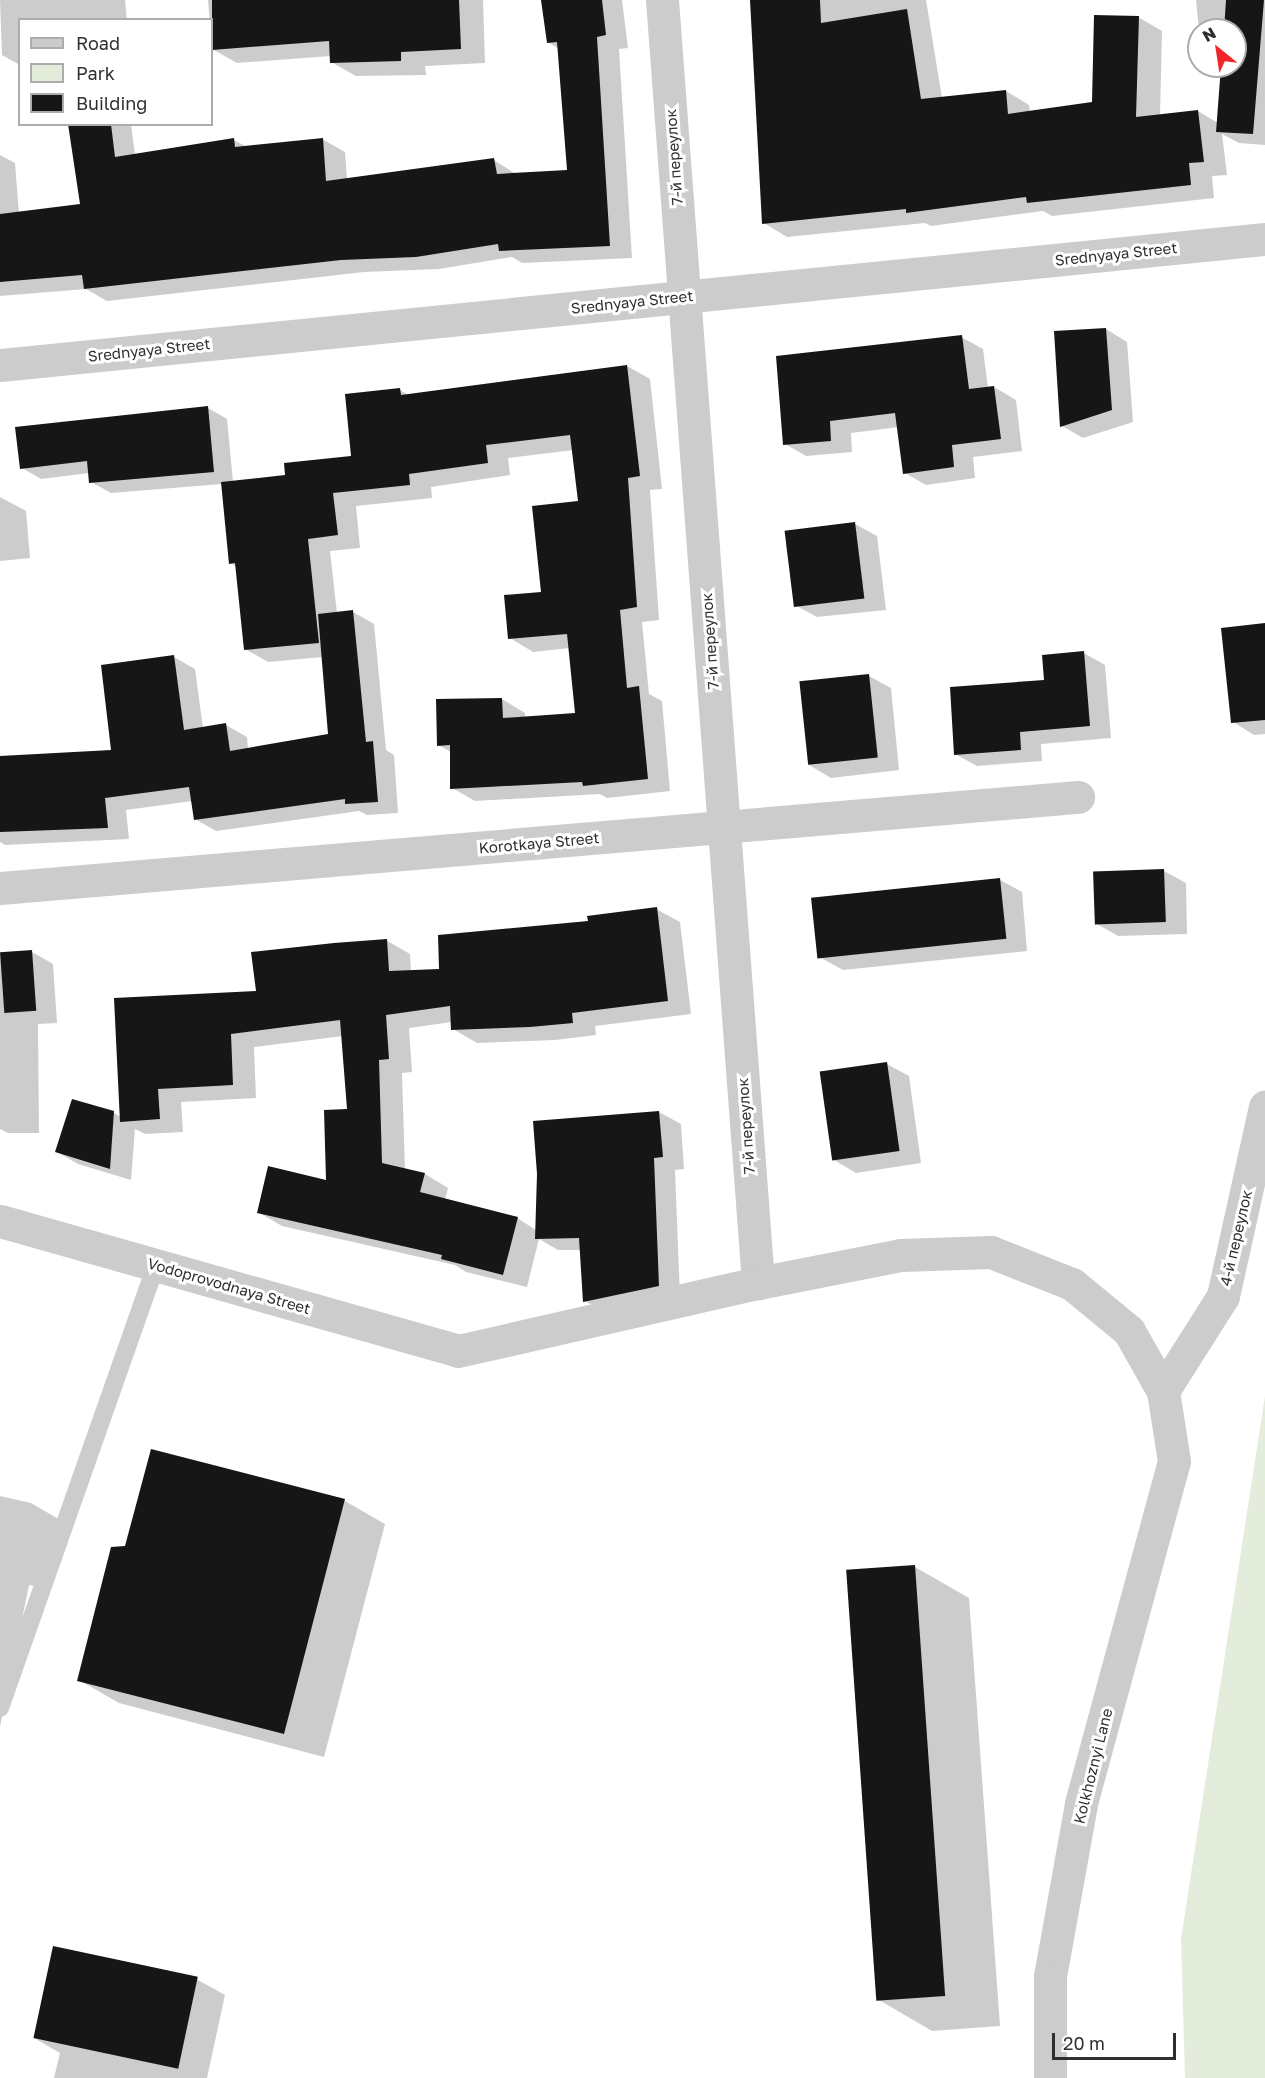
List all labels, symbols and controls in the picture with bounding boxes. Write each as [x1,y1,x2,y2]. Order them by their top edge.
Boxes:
legend [18,18,213,126]
north arrow [1187,18,1247,78]
text: N [1199,22,1219,46]
text: Road [76,32,120,54]
text: Park [76,62,115,84]
text: Building [76,92,147,114]
street label: 7-й переулок [662,108,686,206]
street label: Srednyaya Street [1054,239,1178,269]
street label: Srednyaya Street [570,287,694,317]
street label: Srednyaya Street [87,335,211,365]
street label: 7-й переулок [698,592,722,690]
street label: Korotkaya Street [478,829,600,857]
street label: 7-й переулок [734,1077,758,1175]
street label: 4-й переулок [1216,1188,1256,1288]
street label: Vodoprovodnaya Street [146,1254,312,1318]
street label: Kolkhoznyi Lane [1070,1706,1116,1826]
scale bar [1055,2021,1180,2059]
text: 20 m [1063,2032,1105,2054]

